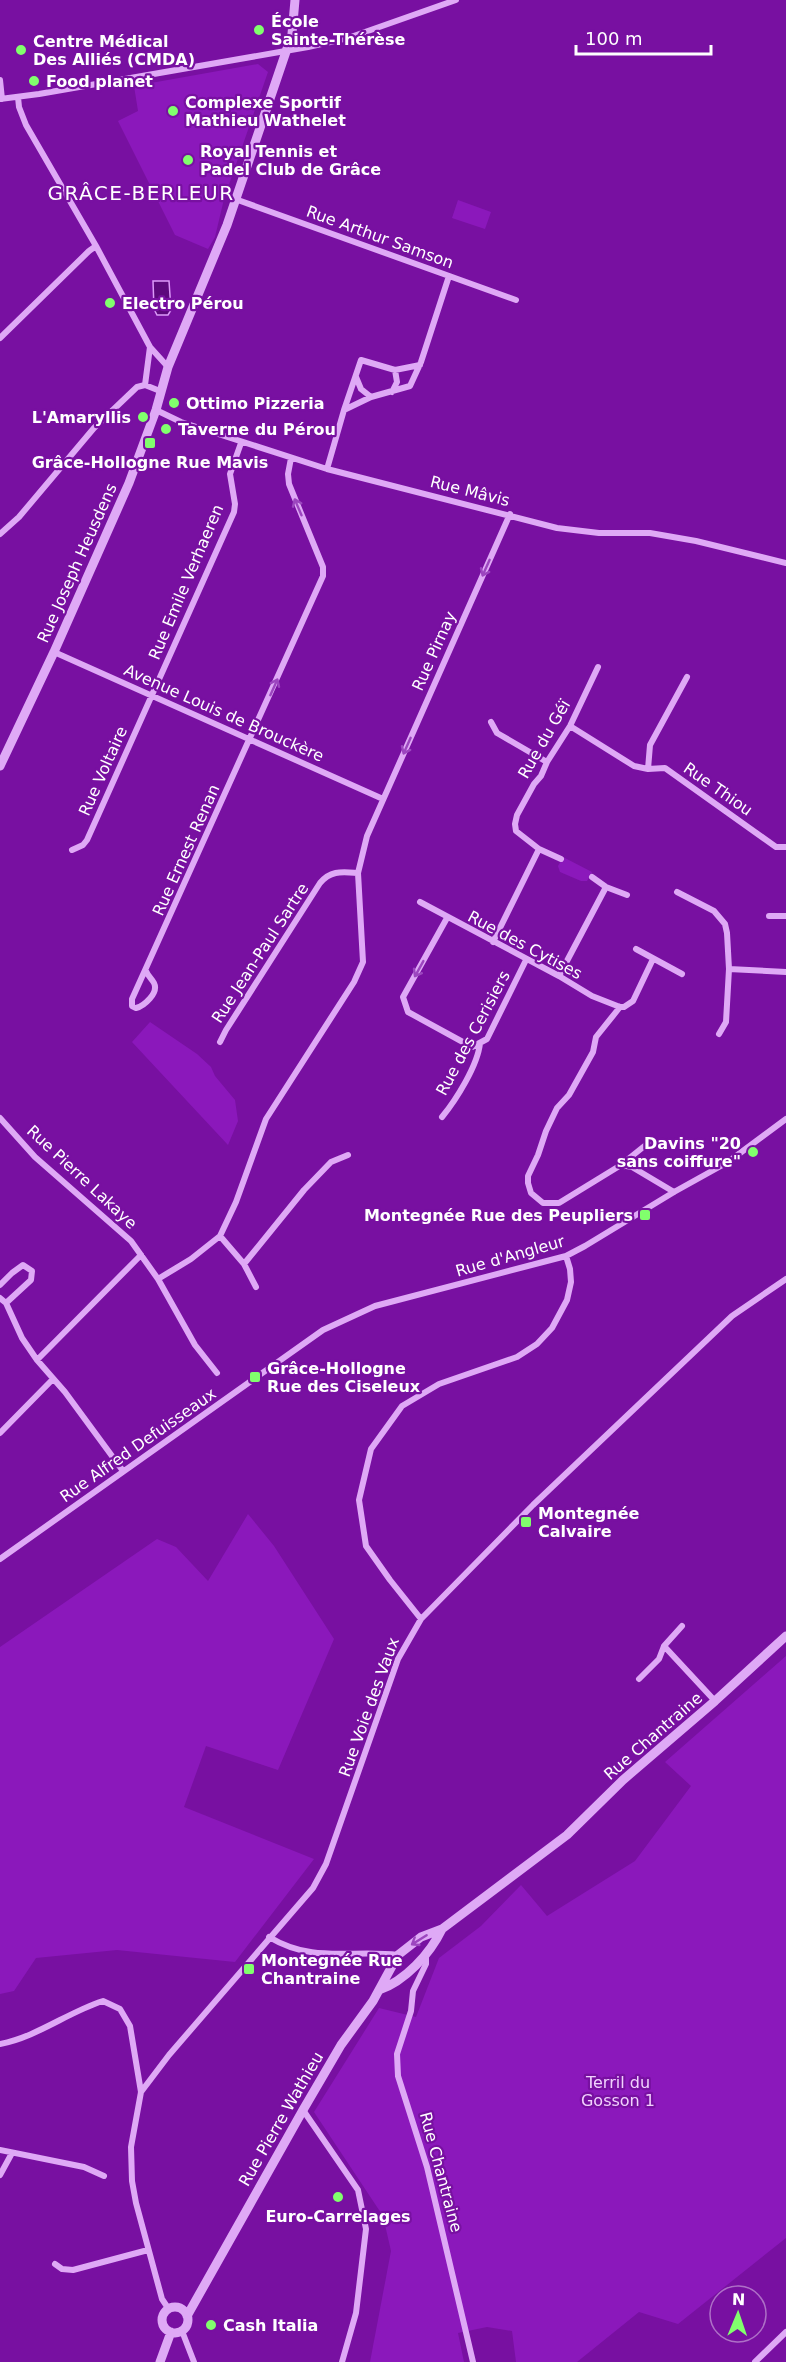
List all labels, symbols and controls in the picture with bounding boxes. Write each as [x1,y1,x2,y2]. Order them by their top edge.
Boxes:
place label: École Sainte-Thérèse [271,12,405,49]
scale bar [576,18,711,56]
marker: École Sainte-Thérèse [252,23,266,37]
text: 100 m [585,28,643,49]
place label: Centre Médical Des Alliés (CMDA) [33,32,195,69]
marker: Centre Médical Des Alliés (CMDA) [14,43,28,57]
place label: Food planet [46,72,153,91]
marker: Food planet [27,74,41,88]
place label: Complexe Sportif Mathieu Wathelet [185,93,346,130]
marker: Complexe Sportif Mathieu Wathelet [166,104,180,118]
place label: Royal Tennis et Padel Club de Grâce [200,142,381,179]
marker: Royal Tennis et Padel Club de Grâce [181,153,195,167]
district label: GRÂCE-BERLEUR [47,181,235,205]
street label: Rue Arthur Samson [304,202,456,272]
place label: Electro Pérou [122,294,244,313]
marker: Electro Pérou [103,296,117,310]
place label: Ottimo Pizzeria [186,394,324,413]
marker: Ottimo Pizzeria [167,396,181,410]
place label: L'Amaryllis [32,408,131,427]
marker: L'Amaryllis [136,410,150,424]
place label: Taverne du Pérou [178,420,336,439]
marker: Taverne du Pérou [159,422,173,436]
marker: Grâce-Hollogne Rue Mavis [143,436,157,450]
place label: Grâce-Hollogne Rue Mavis [32,453,268,472]
street label: Rue Mâvis [428,472,512,510]
street label: Rue Joseph Heusdens [33,480,121,646]
one-way arrow [292,499,303,517]
street label: Rue Emile Verhaeren [145,502,227,662]
one-way arrow [479,558,491,576]
street label: Rue Pirnay [408,608,460,694]
street label: Avenue Louis de Brouckère [121,660,327,766]
one-way arrow [269,678,280,696]
street label: Rue du Géï [514,696,574,782]
street label: Rue Voltaire [75,723,131,819]
one-way arrow [401,736,412,755]
street label: Rue Thiou [680,758,756,820]
street label: Rue Ernest Renan [148,781,224,919]
street label: Rue Jean-Paul Sartre [208,879,312,1027]
street label: Rue des Cytises [465,907,585,983]
one-way arrow [413,960,425,977]
street label: Rue des Cerisiers [432,967,514,1099]
street label: Rue Pierre Lakaye [23,1121,141,1233]
place label: Davins "20 sans coiffure" [617,1134,741,1171]
marker: Davins "20 sans coiffure" [746,1145,760,1159]
place label: Montegnée Rue des Peupliers [364,1206,633,1225]
marker: Montegnée Rue des Peupliers [638,1208,652,1222]
street label: Rue d'Angleur [453,1231,567,1281]
place label: Grâce-Hollogne Rue des Ciseleux [267,1359,421,1396]
marker: Grâce-Hollogne Rue des Ciseleux [248,1370,262,1384]
street label: Rue Alfred Defuisseaux [56,1384,220,1506]
place label: Montegnée Calvaire [538,1504,640,1541]
marker: Montegnée Calvaire [519,1515,533,1529]
street label: Rue Voie des Vaux [335,1635,403,1779]
street label: Rue Chantraine [600,1688,706,1784]
one-way arrow [410,1933,427,1946]
place label: Montegnée Rue Chantraine [261,1951,403,1988]
marker: Montegnée Rue Chantraine [242,1962,256,1976]
street label: Rue Pierre Wathieu [235,2048,327,2190]
park label: Terril du Gosson 1 [581,2073,655,2110]
street label: Rue Chantraine [416,2110,466,2234]
marker: Euro-Carrelages [331,2190,345,2204]
place label: Euro-Carrelages [265,2207,411,2226]
north arrow [708,2284,768,2344]
text: N [731,2290,746,2309]
place label: Cash Italia [223,2316,318,2335]
marker: Cash Italia [204,2318,218,2332]

